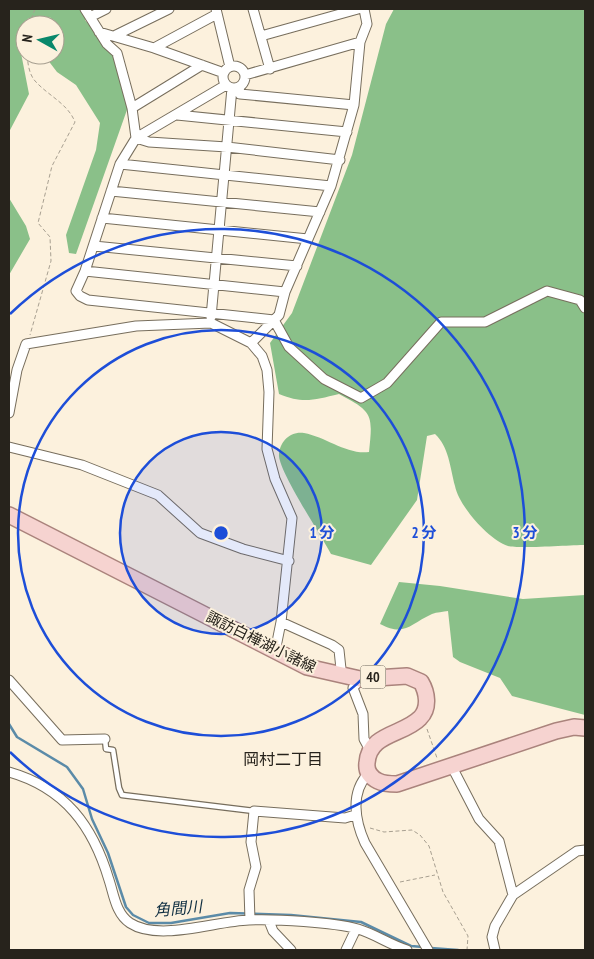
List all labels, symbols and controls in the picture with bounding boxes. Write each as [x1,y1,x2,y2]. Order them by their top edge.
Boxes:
north arrow [15,15,65,65]
text: N [18,33,37,43]
text: 1 分 [309,523,335,542]
text: 2 分 [411,523,437,542]
text: 3 分 [512,523,538,542]
centre of rings [212,524,230,542]
street label: 諏訪白樺湖小諸線 [203,607,319,676]
road number: 40 [360,666,386,689]
district label: 岡村二丁目 [243,749,323,769]
water label: 角間川 [153,896,205,920]

